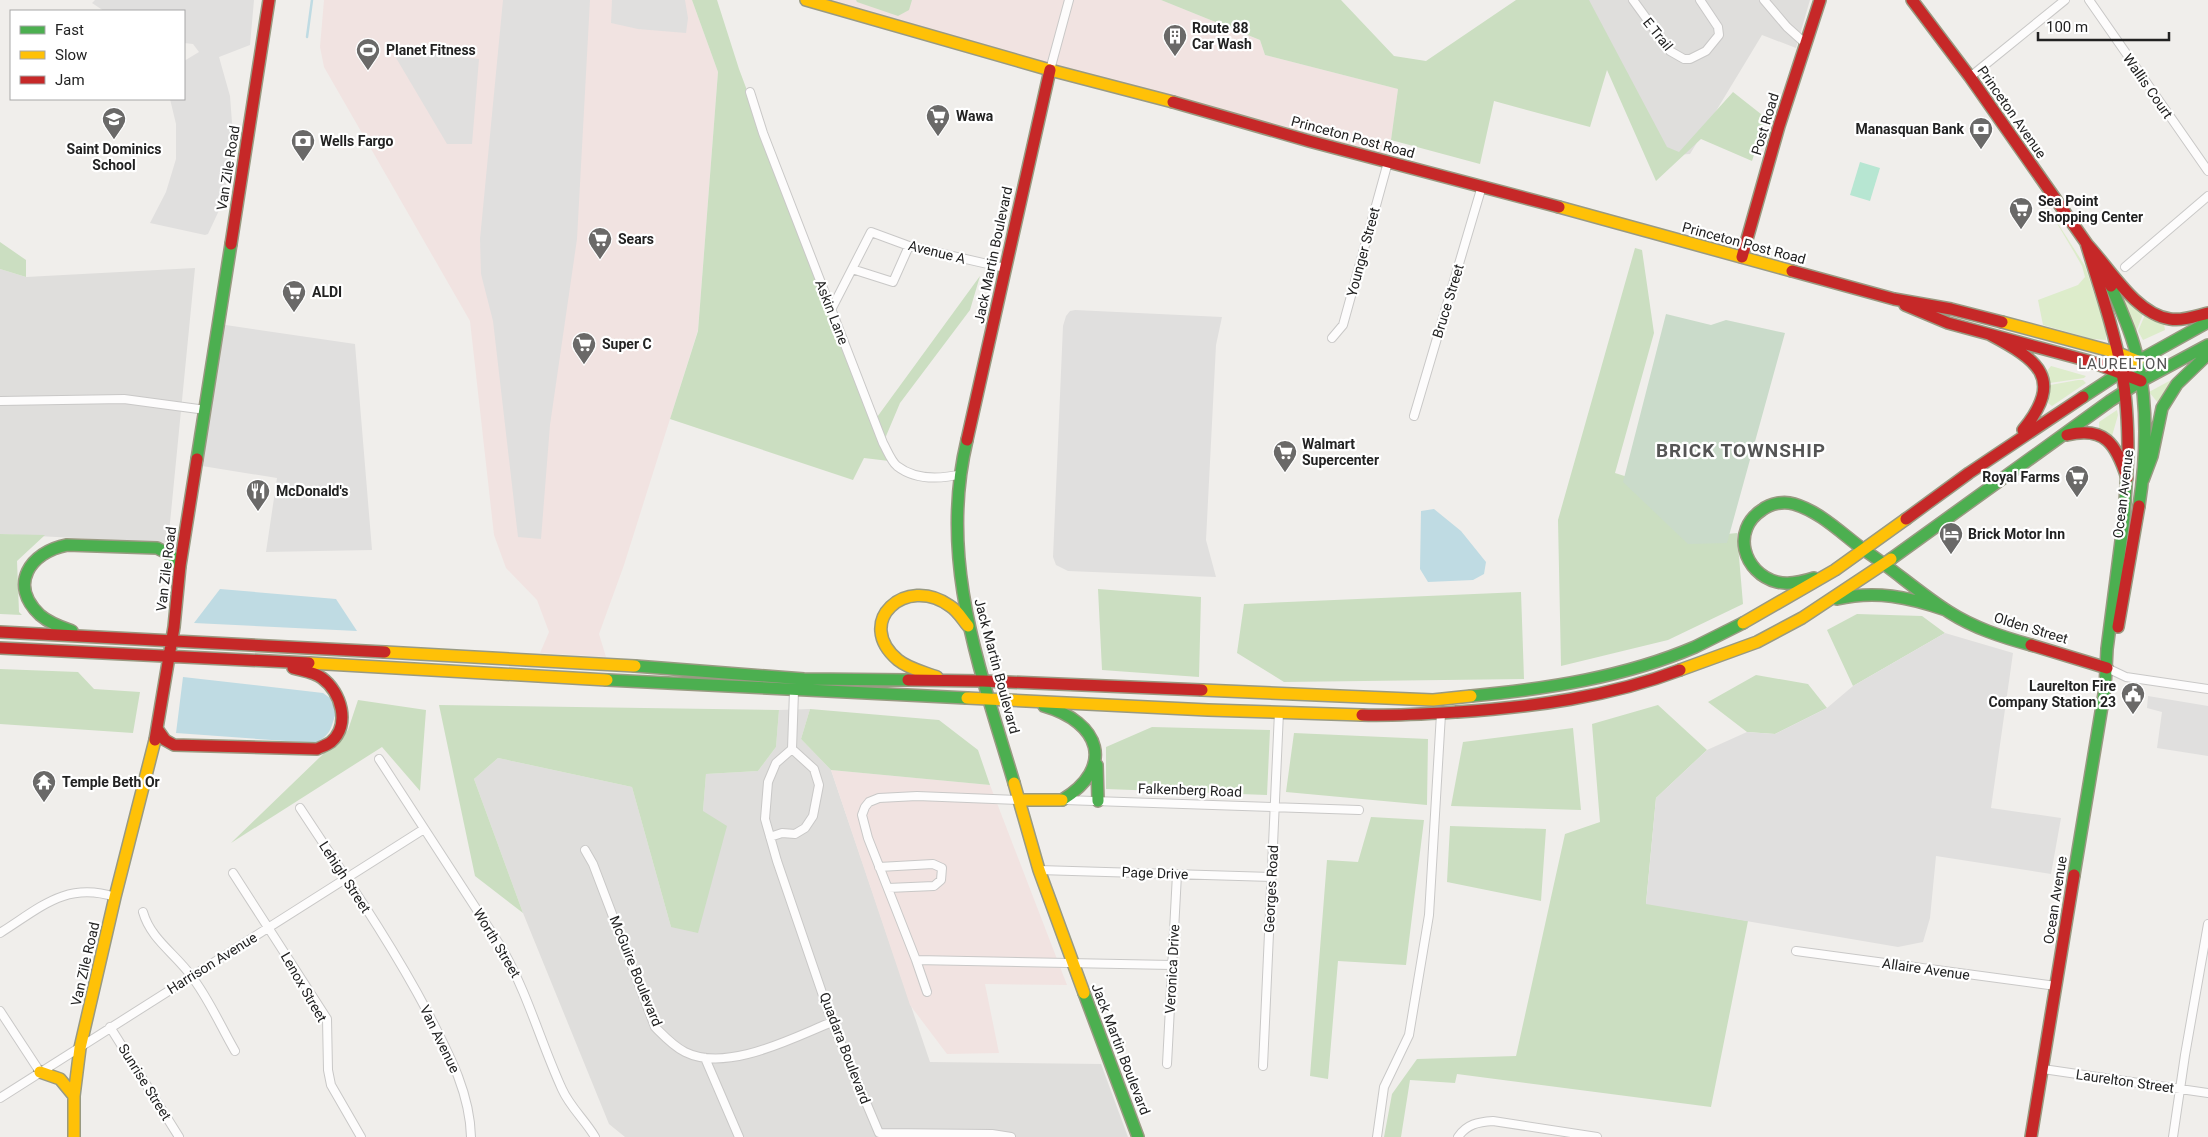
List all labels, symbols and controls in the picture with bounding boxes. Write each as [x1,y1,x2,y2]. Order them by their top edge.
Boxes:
legend [10,10,185,100]
scale bar [2038,10,2169,42]
street label: E Trail [1640,14,1676,54]
text: 100 m [2046,18,2088,36]
place label: Route 88 Car Wash [1192,20,1252,52]
text: Fast [55,21,84,39]
building icon: Route 88 Car Wash [1162,23,1188,57]
sports icon: Planet Fitness [355,37,381,71]
place label: Planet Fitness [386,42,476,58]
text: Slow [55,46,87,64]
street label: Wallis Court [2120,51,2176,122]
street label: Princeton Avenue [1974,63,2050,161]
text: Jam [55,71,85,89]
street label: Post Road [1748,91,1782,157]
supermarket icon: Wawa [925,103,951,137]
school or university icon: Saint Dominics School [101,106,127,140]
place label: Wawa [956,108,994,124]
street label: Princeton Post Road [1289,113,1417,161]
bank icon: Manasquan Bank [1968,116,1994,150]
place label: Manasquan Bank [1855,121,1965,137]
street label: Van Zile Road [213,124,243,212]
bank icon: Wells Fargo [290,128,316,162]
place label: Wells Fargo [320,133,394,149]
place label: Saint Dominics School [67,141,161,173]
street label: Jack Martin Boulevard [971,185,1015,325]
place label: Sea Point Shopping Center [2038,193,2143,225]
supermarket icon: Sea Point Shopping Center [2008,196,2034,230]
street label: Younger Street [1343,205,1383,298]
street label: Princeton Post Road [1680,219,1808,267]
supermarket icon: Sears [587,226,613,260]
place label: Sears [618,231,654,247]
street label: Avenue A [907,237,967,267]
street label: Bruce Street [1429,262,1467,340]
street label: Askin Lane [812,277,852,347]
supermarket icon: ALDI [281,279,307,313]
place label: ALDI [312,284,342,300]
supermarket icon: Super C [571,331,597,365]
place label: Super C [602,336,652,352]
district label: LAURELTON [2078,355,2168,373]
place label: Walmart Supercenter [1302,436,1379,468]
supermarket icon: Walmart Supercenter [1272,439,1298,473]
district label: BRICK TOWNSHIP [1656,439,1826,462]
street label: Ocean Avenue [2110,449,2136,539]
supermarket icon: Royal Farms [2064,464,2090,498]
place label: Royal Farms [1982,469,2060,485]
restaurant icon: McDonald's [245,478,271,512]
place label: McDonald's [276,483,348,499]
hotel icon: Brick Motor Inn [1938,521,1964,555]
street label: Van Zile Road [153,526,179,612]
place label: Brick Motor Inn [1968,526,2065,542]
street label: Jack Martin Boulevard [971,597,1023,735]
street label: Olden Street [1992,609,2070,647]
place label: Laurelton Fire Company Station 23 [1988,678,2116,710]
public building icon: Laurelton Fire Company Station 23 [2120,681,2146,715]
temple icon: Temple Beth Or [31,769,57,803]
place label: Temple Beth Or [62,774,160,790]
street label: Falkenberg Road [1138,780,1242,800]
street label: Lehigh Street [316,838,374,916]
street label: Georges Road [1261,845,1281,933]
street label: Ocean Avenue [2040,855,2070,945]
street label: Page Drive [1121,864,1189,882]
street label: Worth Street [470,905,524,981]
street label: McGuire Boulevard [607,913,665,1029]
street label: Van Zile Road [68,920,102,1008]
street label: Veronica Drive [1162,924,1182,1014]
street label: Harrison Avenue [164,929,260,997]
street label: Lenox Street [278,949,331,1025]
street label: Allaire Avenue [1881,955,1971,983]
street label: Jack Martin Boulevard [1089,981,1153,1117]
street label: Quadara Boulevard [816,990,874,1106]
street label: Van Avenue [417,1003,463,1075]
street label: Sunrise Street [115,1041,175,1123]
street label: Laurelton Street [2075,1066,2175,1096]

